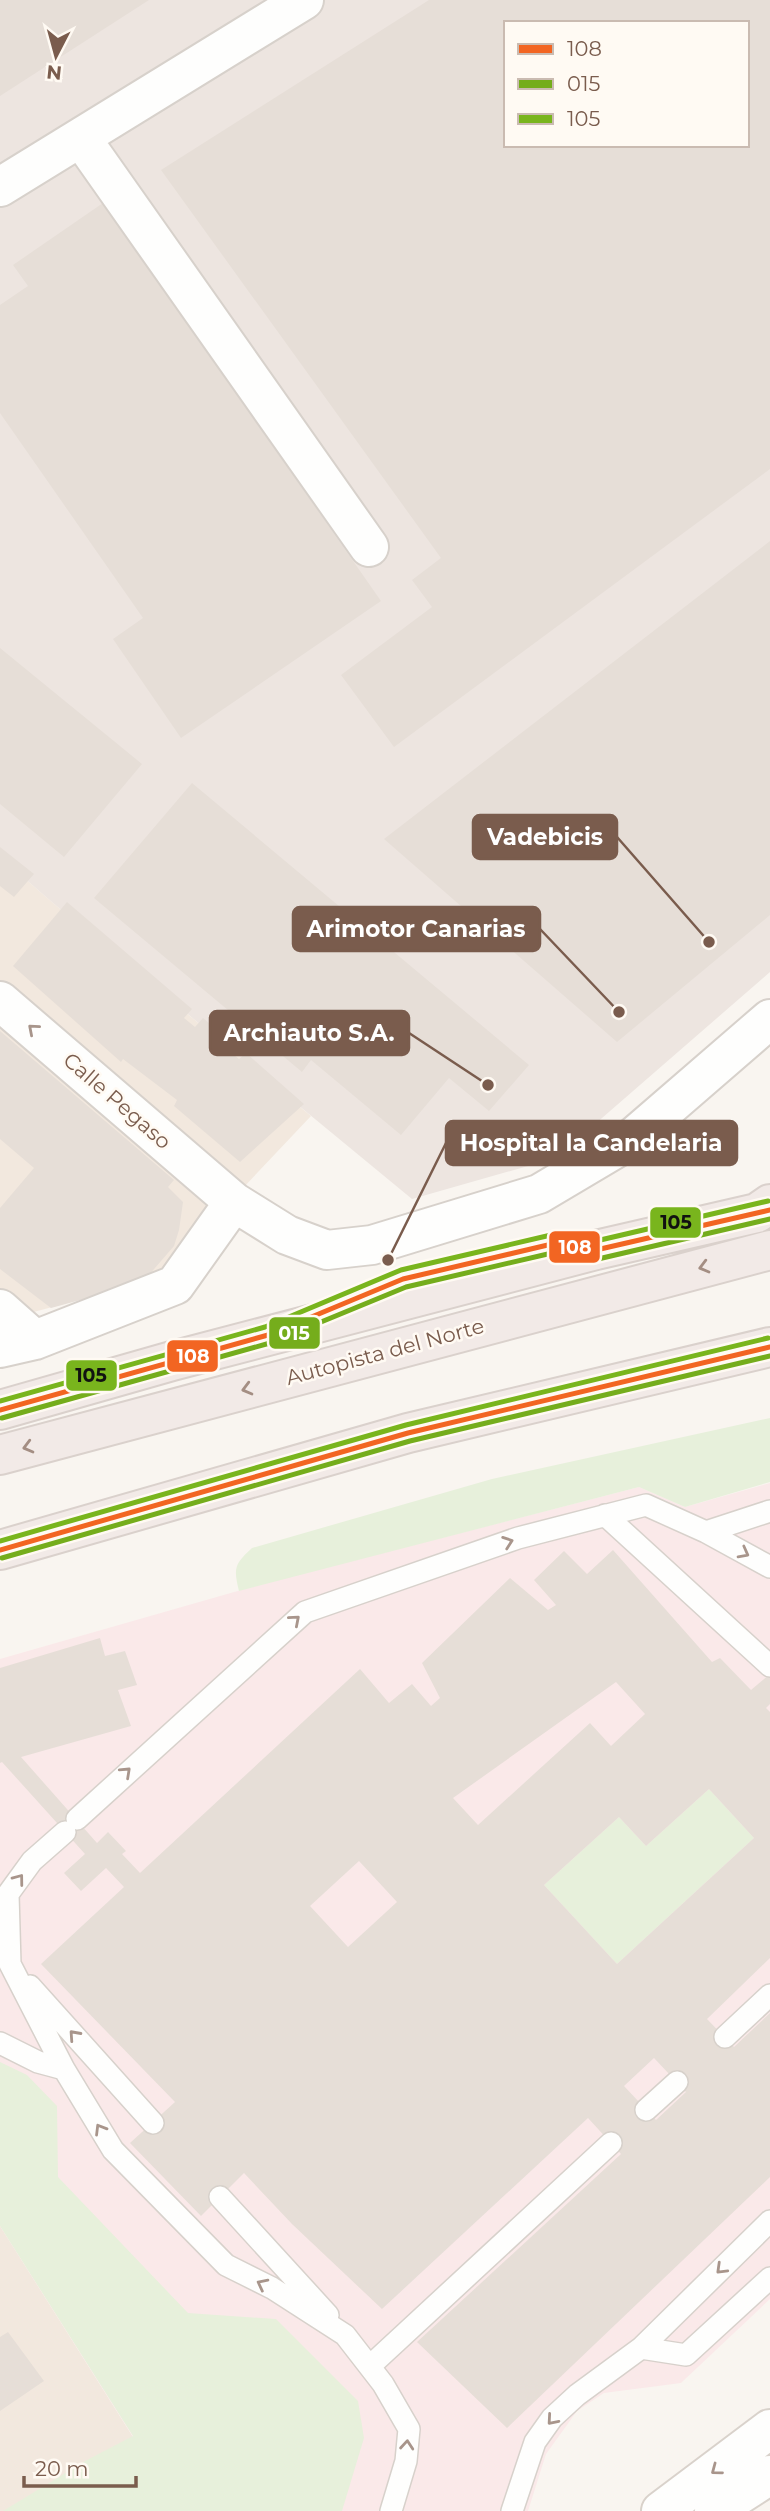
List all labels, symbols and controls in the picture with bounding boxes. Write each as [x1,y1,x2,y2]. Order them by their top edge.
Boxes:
north arrow [21,21,91,91]
legend [504,21,749,147]
text: 108 [567,36,602,61]
text: N [45,60,63,85]
text: 015 [567,71,600,96]
text: 105 [567,106,600,131]
callout: Vadebicis [473,815,617,859]
text: Vadebicis [486,823,603,851]
callout: Arimotor Canarias [293,907,540,951]
text: Arimotor Canarias [306,915,525,943]
callout: Archiauto S.A. [210,1011,409,1055]
text: Archiauto S.A. [222,1019,395,1047]
one-way arrow [29,1025,42,1037]
street label: Calle Pegaso [58,1047,176,1154]
callout: Hospital la Candelaria [446,1121,737,1165]
text: Hospital la Candelaria [460,1129,722,1157]
line badge: 105 [649,1206,702,1239]
text: 105 [660,1211,692,1234]
line badge: 108 [548,1230,601,1264]
text: 108 [559,1236,591,1259]
one-way arrow [698,1259,710,1273]
street label: Autopista del Norte [283,1313,487,1390]
line badge: 015 [268,1316,321,1350]
text: 015 [278,1322,310,1345]
line badge: 108 [166,1339,219,1373]
text: 108 [177,1345,209,1368]
line badge: 105 [65,1359,118,1392]
text: 105 [75,1364,107,1387]
one-way arrow [242,1381,254,1395]
one-way arrow [22,1439,34,1454]
one-way arrow [501,1536,514,1550]
one-way arrow [737,1545,749,1558]
one-way arrow [287,1616,300,1628]
one-way arrow [118,1768,131,1781]
one-way arrow [11,1874,24,1887]
one-way arrow [70,2031,82,2044]
one-way arrow [95,2123,108,2136]
one-way arrow [717,2261,730,2274]
one-way arrow [257,2278,269,2292]
one-way arrow [548,2412,560,2425]
one-way arrow [399,2439,414,2450]
scale bar [24,2444,136,2488]
text: 20 m [35,2456,89,2481]
one-way arrow [711,2462,723,2474]

